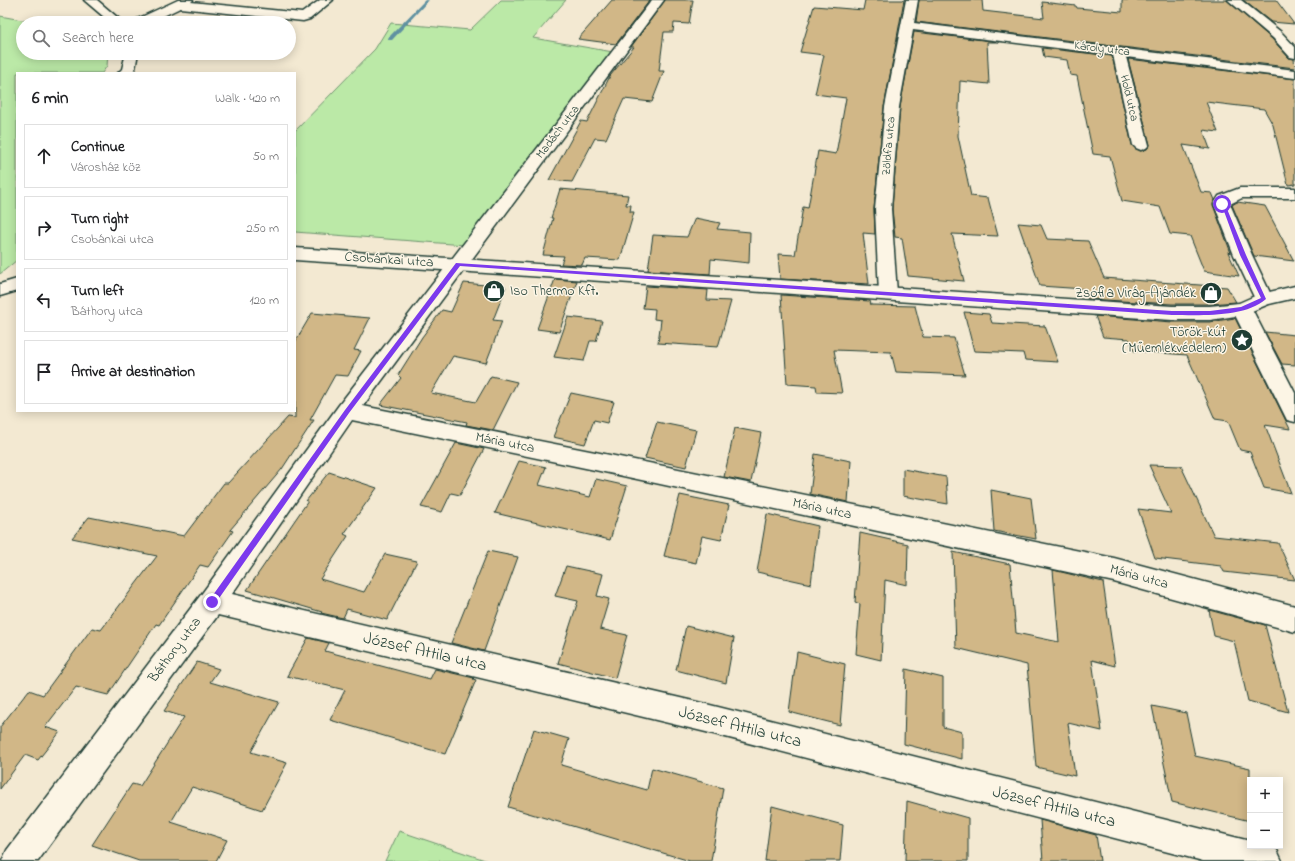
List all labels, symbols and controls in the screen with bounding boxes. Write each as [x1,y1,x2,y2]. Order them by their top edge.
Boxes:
search box [16,16,296,60]
icon: search [30,27,52,49]
text: Search here [62,27,134,49]
street label: Károly utca [1073,37,1131,62]
street label: Hold utca [1115,73,1143,123]
text: 6 min [32,86,68,111]
text: Walk · 420 m [215,89,280,108]
street label: Madách utca [532,101,584,163]
street label: Zöldfa utca [877,116,901,176]
text: Continue [71,136,125,158]
icon: ahead [33,145,55,167]
text: 50 m [253,147,279,166]
text: Városház köz [71,158,140,177]
route start [1213,195,1231,213]
text: Turn right [71,208,129,230]
icon: right [33,217,55,239]
text: 250 m [246,219,279,238]
text: Csobánkai utca [71,230,154,249]
street label: Csobánkai utca [344,246,434,274]
shop icon: Iso Thermo Kft. [481,278,507,304]
text: Turn left [71,280,124,302]
shop icon: Zsófia Virág-Ajándék [1198,280,1224,306]
place label: Iso Thermo Kft. [510,281,599,302]
place label: Zsófia Virág-Ajándék [1075,283,1197,305]
icon: left [33,289,55,311]
text: 120 m [249,291,279,310]
text: Báthory utca [71,302,143,321]
place label: Török-kút (Műemlékvédelem) [1122,322,1226,359]
place icon: Török-kút (Műemlékvédelem) [1229,327,1255,353]
icon: arrive [33,361,55,383]
text: Arrive at destination [71,361,195,383]
street label: Mária utca [474,427,536,459]
street label: Mária utca [790,492,854,526]
street label: Mária utca [1107,559,1171,595]
route end [203,593,221,611]
street label: Báthory utca [143,613,207,689]
street label: József Attila utca [361,626,489,678]
street label: József Attila utca [676,700,804,754]
map controls [1247,777,1283,849]
button: + [1247,777,1283,813]
street label: József Attila utca [990,780,1118,834]
button: − [1247,813,1283,849]

